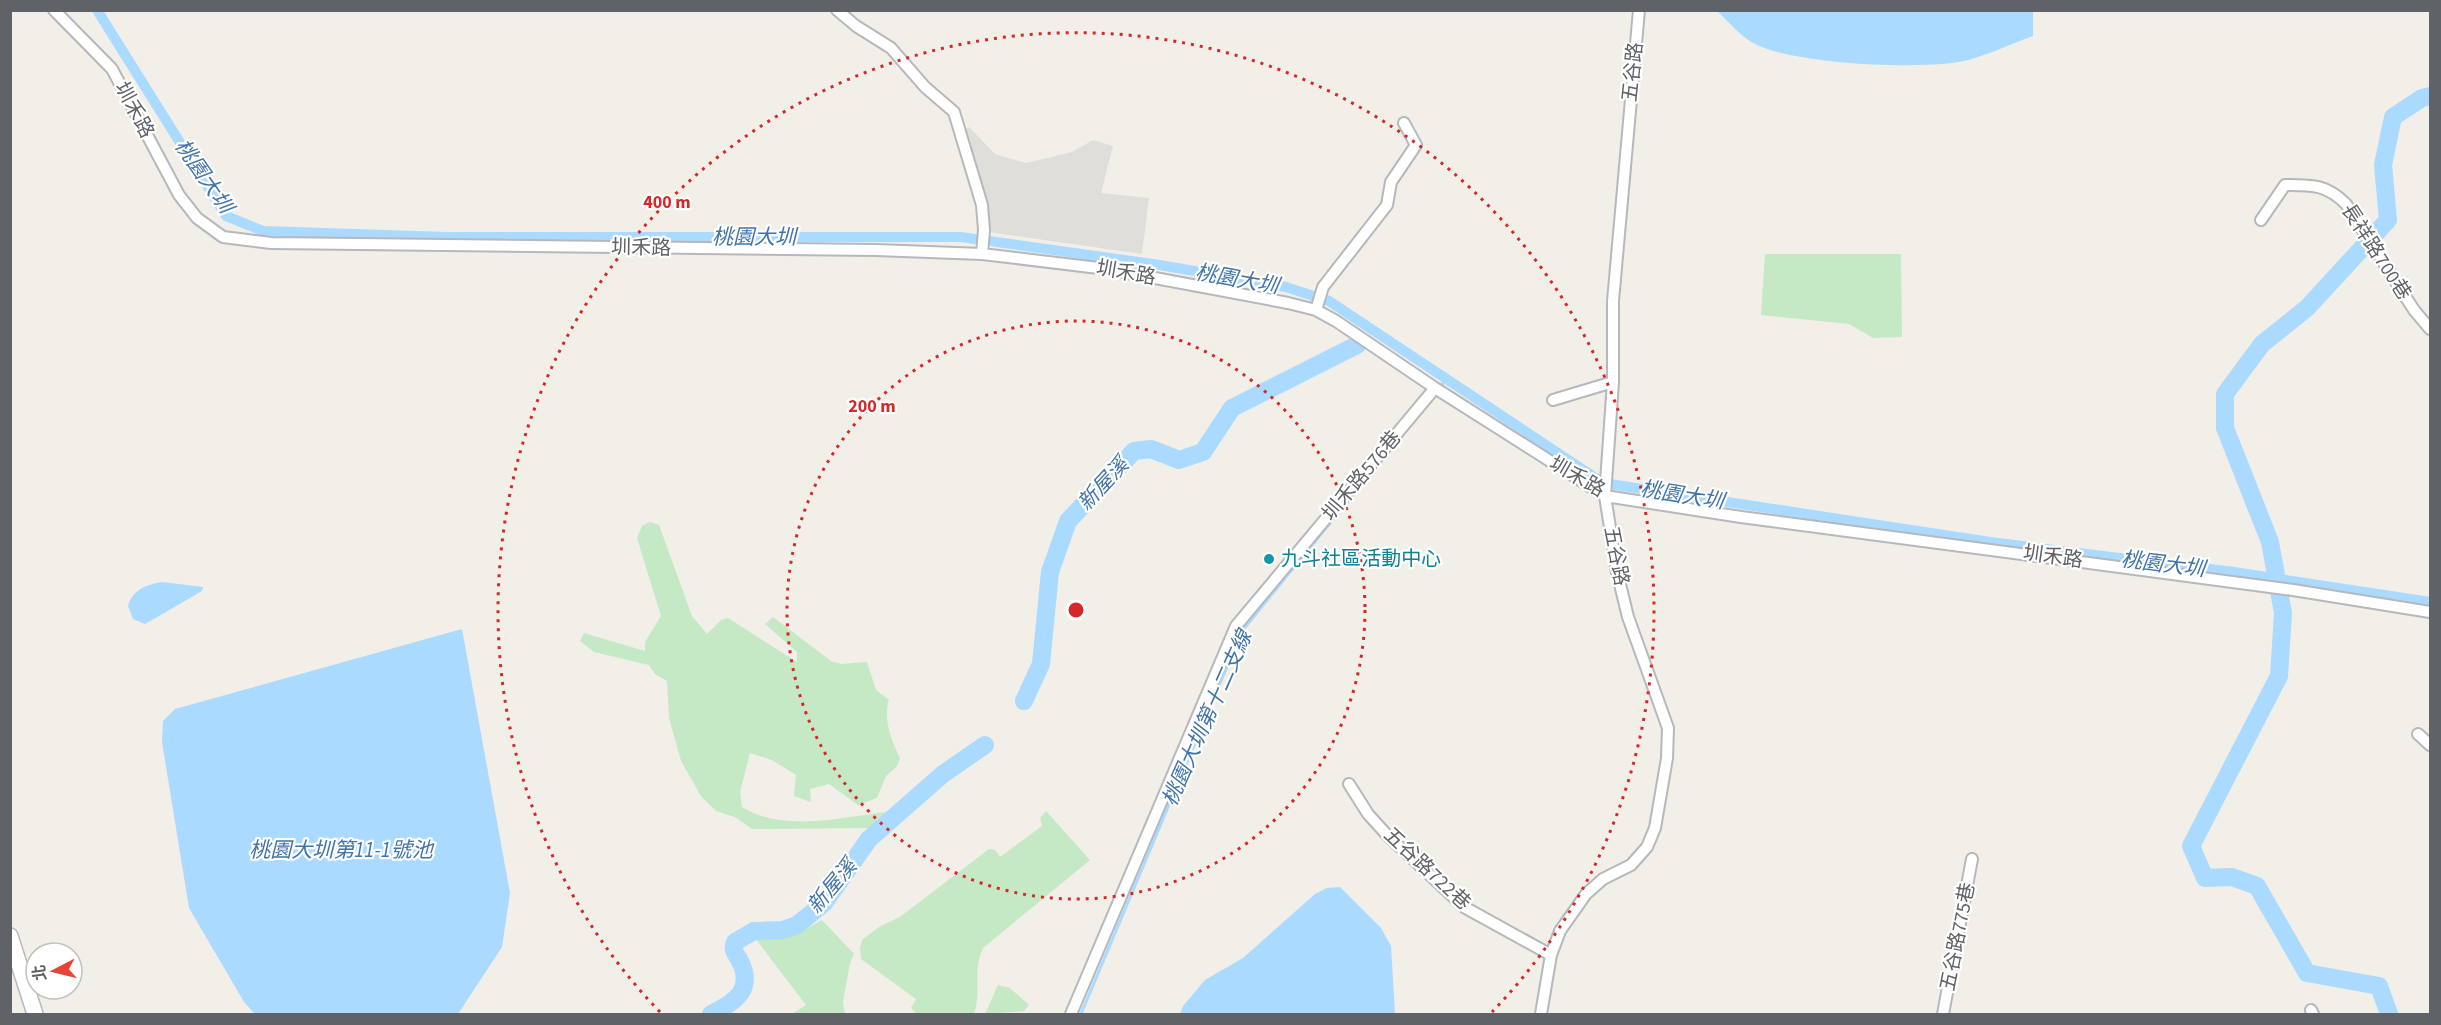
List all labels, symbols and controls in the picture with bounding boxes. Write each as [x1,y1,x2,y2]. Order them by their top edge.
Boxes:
street label: 五谷路 [1616,41,1650,103]
street label: 圳禾路 [108,77,160,143]
water label: 桃園大圳 [168,133,242,221]
text: 400 m [643,190,691,215]
street label: 長祥路700巷 [2334,198,2418,306]
water label: 桃園大圳 [712,222,799,252]
street label: 圳禾路 [611,233,671,263]
street label: 圳禾路 [1094,254,1158,292]
water label: 桃園大圳 [1193,257,1284,302]
text: 200 m [848,394,896,419]
street label: 圳禾路576巷 [1316,425,1408,527]
water label: 新屋溪 [1071,449,1137,517]
street label: 圳禾路 [1544,450,1610,504]
water label: 桃園大圳 [1638,474,1729,517]
street label: 五谷路 [1597,524,1635,588]
street label: 圳禾路 [2021,539,2085,575]
water label: 桃園大圳 [2119,544,2209,584]
place label: 九斗社區活動中心 [1281,545,1441,573]
marker: 九斗社區活動中心 [1262,552,1276,566]
centre of rings [1066,600,1086,620]
water label: 桃園大圳第十二支線 [1155,624,1260,810]
street label: 五谷路722巷 [1377,821,1477,917]
water label: 桃園大圳第11-1號池 [249,835,435,865]
water label: 新屋溪 [800,850,866,920]
street label: 五谷路775巷 [1934,880,1982,994]
north arrow [24,941,84,1001]
text: 北 [28,963,52,982]

